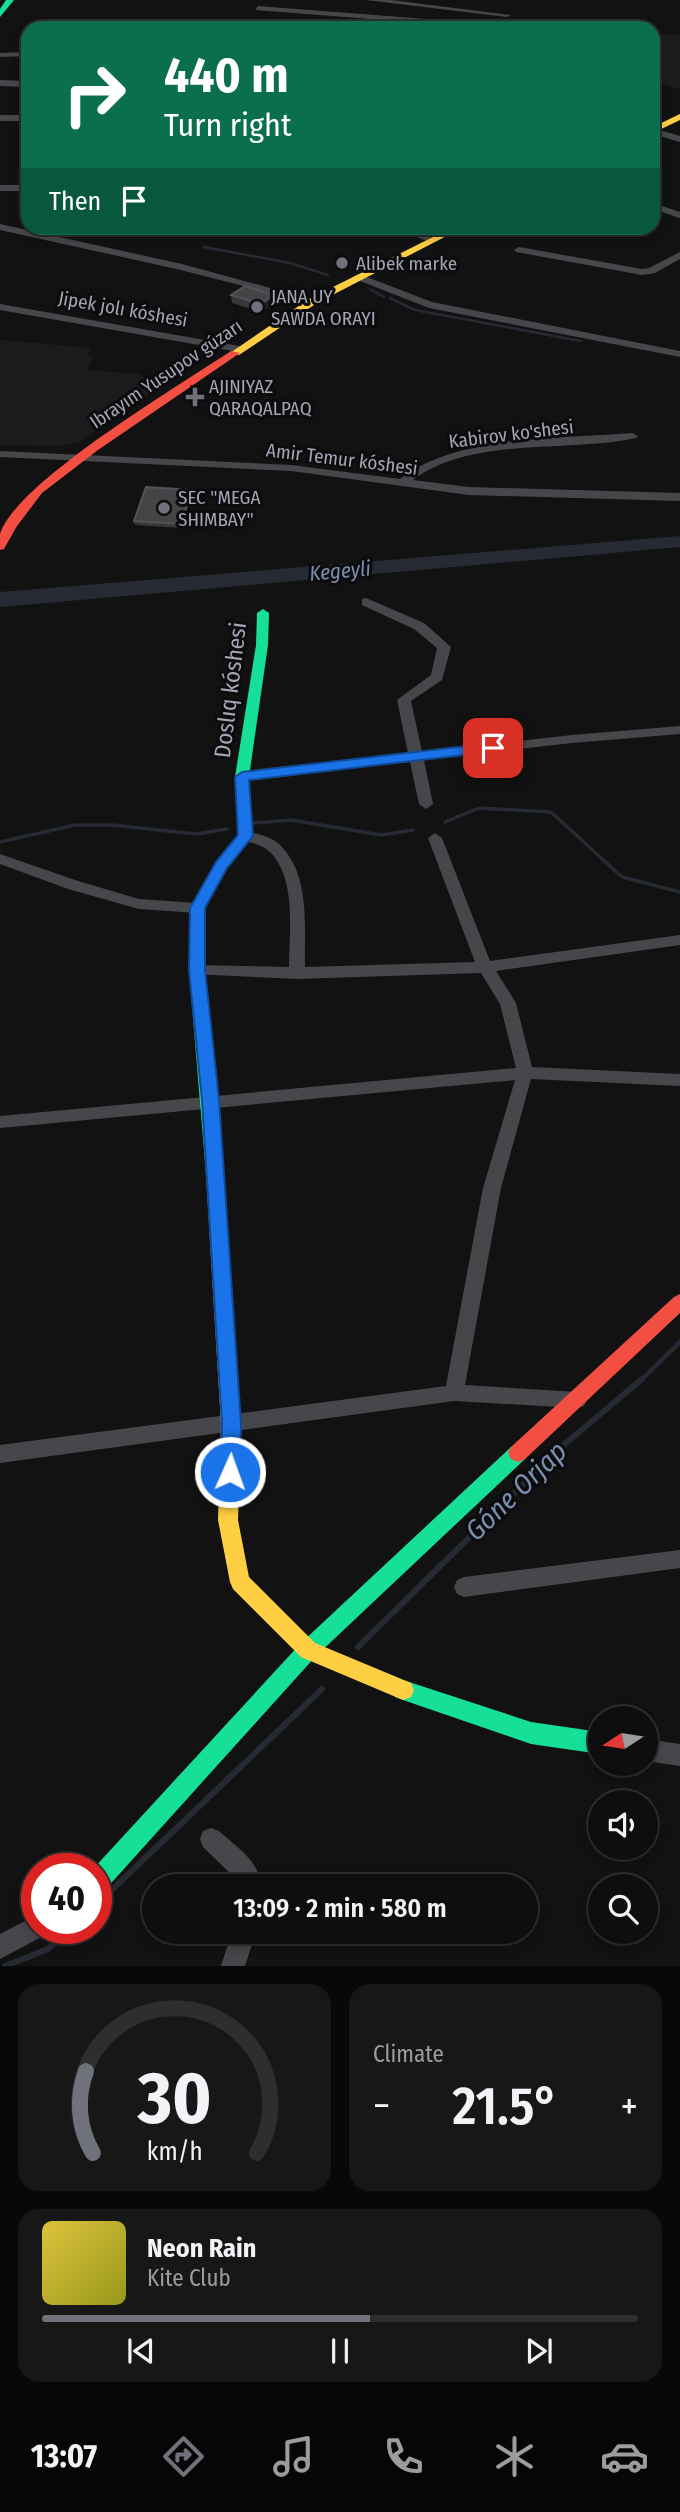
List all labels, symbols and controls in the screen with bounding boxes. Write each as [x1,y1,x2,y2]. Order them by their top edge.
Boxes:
text: 440 m [164,46,289,105]
icon: right [49,49,140,140]
text: Turn right [164,106,291,144]
icon: arrive [115,182,153,220]
text: Then [49,186,101,217]
place label: Alibek marke [356,252,457,275]
marker: Alibek marke [334,255,350,271]
place label: JANA UY SAWDA ORAYI [271,285,376,330]
street label: Jipek jolı kóshesi [57,286,189,332]
marker: JANA UY SAWDA ORAYI [249,299,265,315]
street label: Ibrayım Yusupov gúzarı [86,315,246,433]
place label: AJINIYAZ QARAQALPAQ [209,375,312,420]
marker: AJINIYAZ QARAQALPAQ [187,389,203,405]
street label: Kabirov ko'shesi [447,415,575,453]
street label: Amir Temur kóshesi [265,438,419,480]
place label: SEC "MEGA SHIMBAY" [178,486,260,531]
marker: SEC "MEGA SHIMBAY" [156,500,172,516]
water label: Kegeyli [308,555,373,587]
street label: Doslıq kóshesi [208,621,252,759]
pin [463,718,523,778]
icon: arrive [474,729,512,767]
position arrow [193,1435,267,1509]
water label: Góne Orjap [458,1435,574,1547]
north arrow [588,1706,658,1776]
map controls [588,1706,658,1944]
button: sound [588,1790,658,1860]
speed limit sign: 40 [21,1853,112,1944]
button: search [588,1874,658,1944]
text: 13:09 · 2 min · 580 m [233,1893,447,1924]
text: Climate [373,2040,444,2068]
text: 30 [136,2056,212,2143]
text: 21.5° [453,2075,558,2138]
text: − [373,2083,390,2129]
text: + [621,2083,638,2129]
text: km/h [147,2137,202,2167]
text: Neon Rain [147,2233,256,2264]
text: Kite Club [147,2264,231,2292]
icon: previous [122,2332,160,2370]
icon: pause [321,2332,359,2370]
icon: next [520,2332,558,2370]
icon: directions [159,2432,208,2481]
icon: music [269,2432,318,2481]
icon: phone [379,2432,428,2481]
icon: climate [490,2432,539,2481]
icon: car [600,2432,649,2481]
text: 13:07 [31,2437,97,2475]

